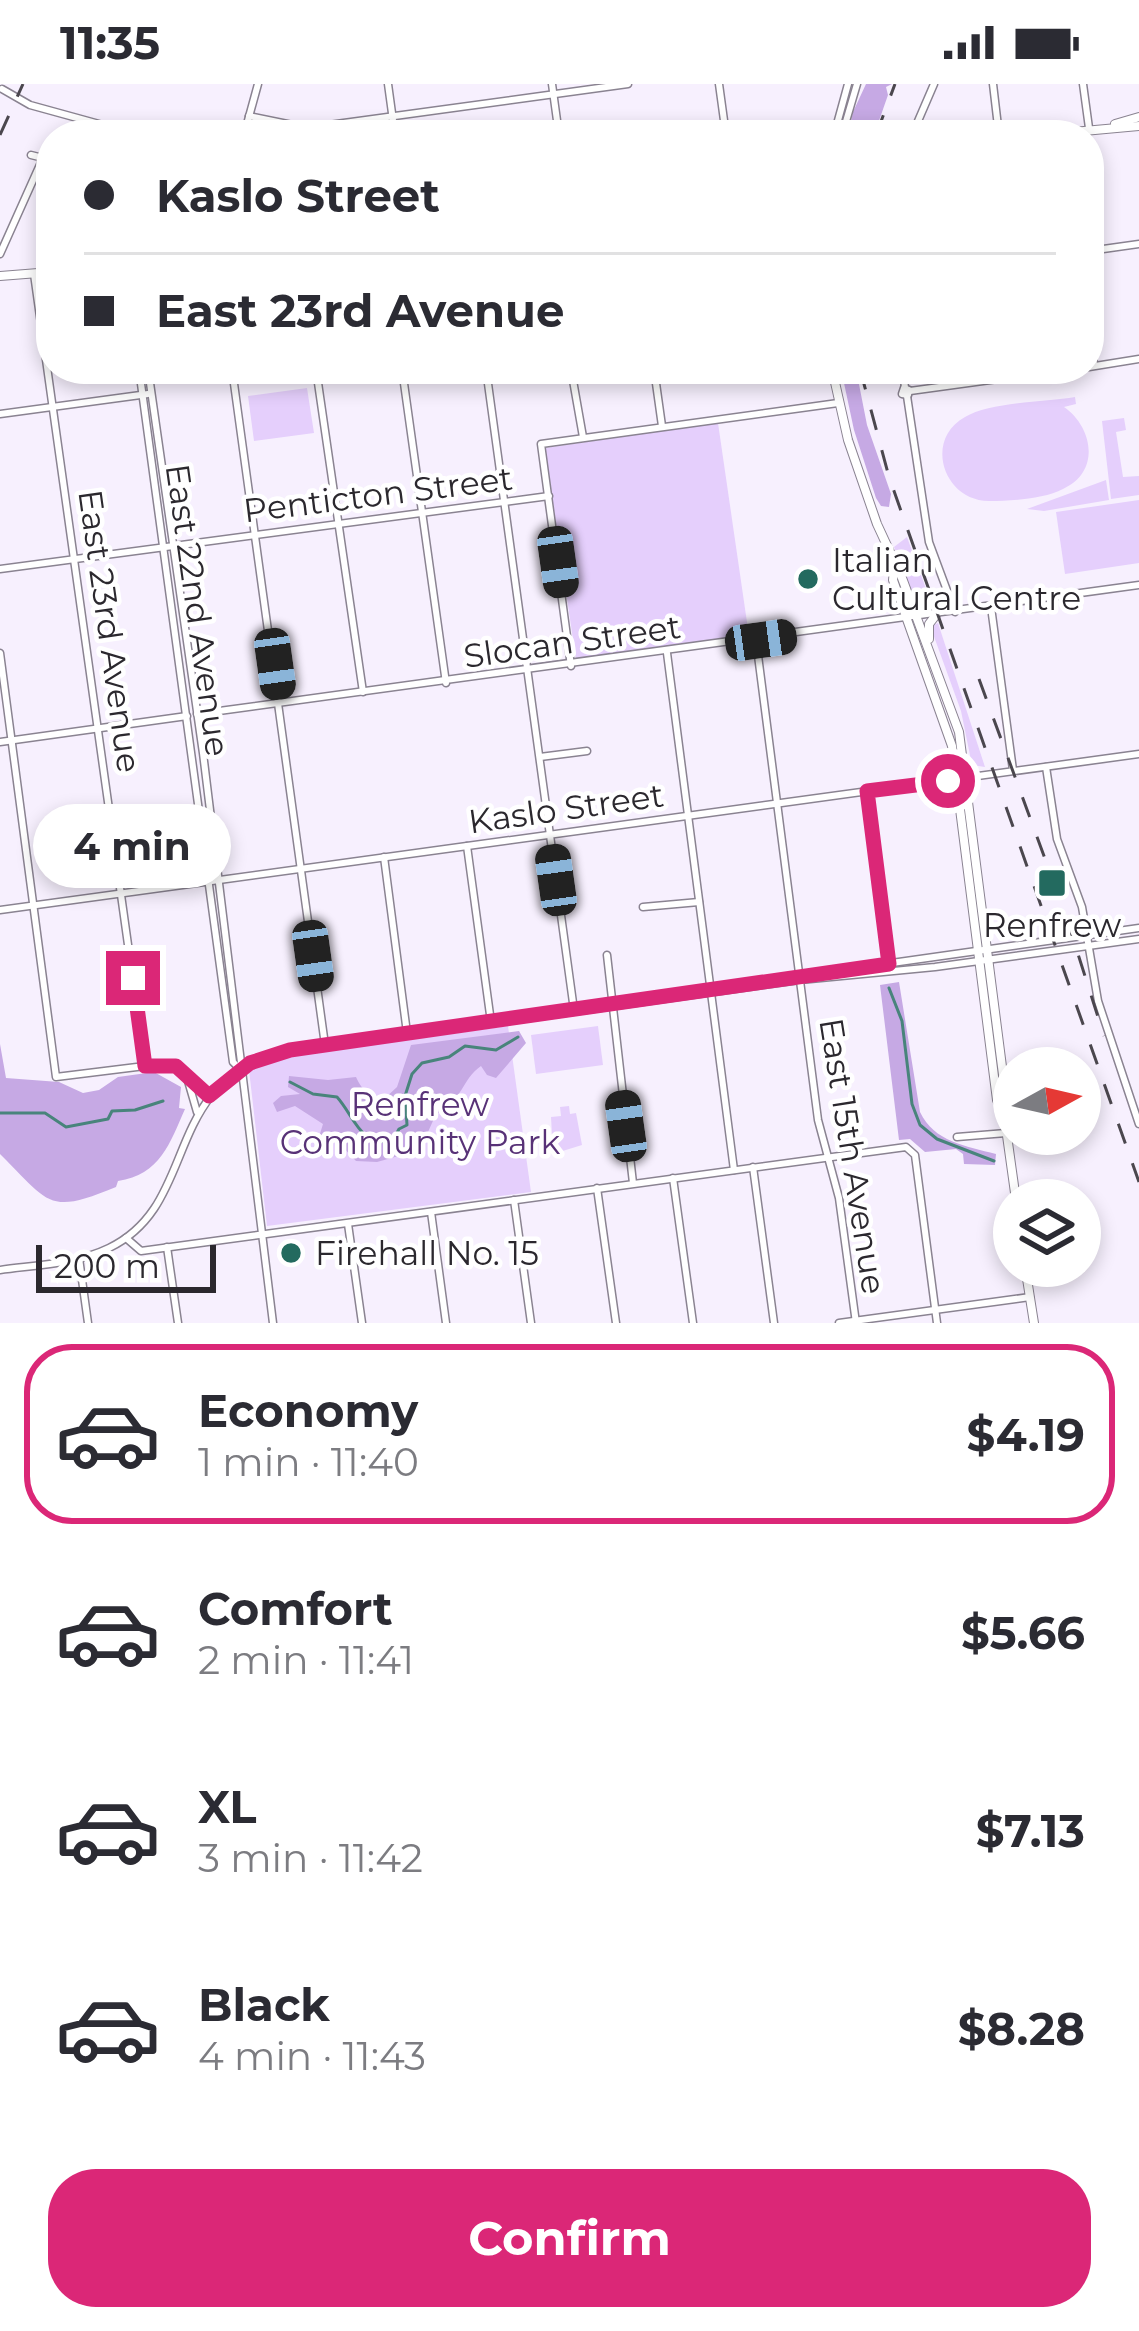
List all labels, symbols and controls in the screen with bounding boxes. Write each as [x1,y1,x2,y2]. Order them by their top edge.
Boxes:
text: 11:35 [60,15,160,70]
text: Kaslo Street [156,168,440,223]
text: East 23rd Avenue [156,283,564,338]
street label: Penticton Street [241,458,515,530]
street label: East 22nd Avenue [158,461,238,759]
street label: East 23rd Avenue [70,487,150,775]
car [535,524,581,600]
place label: Italian Cultural Centre [832,540,1081,618]
marker: Italian Cultural Centre [795,566,821,592]
street label: Slocan Street [461,606,683,676]
car [723,617,799,663]
car [252,626,298,702]
route start [921,754,975,808]
street label: Kaslo Street [466,775,666,841]
callout: 4 min [34,804,232,888]
text: 4 min [73,822,191,870]
car [533,842,579,918]
marker: Renfrew [1036,867,1068,899]
place label: Renfrew [983,905,1121,945]
car [290,918,336,994]
route end [106,951,160,1005]
street label: East 15th Avenue [811,1015,895,1297]
north arrow [993,1047,1101,1155]
map controls [993,1047,1101,1287]
park label: Renfrew Community Park [280,1084,561,1162]
car [603,1088,649,1164]
button: layers [993,1179,1101,1287]
place label: Firehall No. 15 [315,1233,539,1273]
scale bar [36,1239,216,1292]
marker: Firehall No. 15 [278,1240,304,1266]
text: 200 m [54,1246,160,1286]
icon: car [54,1380,162,1488]
text: Economy [198,1383,418,1438]
text: $4.19 [967,1407,1085,1462]
text: 1 min · 11:40 [198,1438,419,1486]
icon: car [54,1578,162,1686]
text: Comfort [198,1581,393,1636]
text: $5.66 [961,1605,1085,1660]
text: 2 min · 11:41 [198,1636,414,1684]
icon: car [54,1776,162,1884]
text: XL [198,1779,256,1834]
text: $7.13 [976,1803,1085,1858]
text: 3 min · 11:42 [198,1834,423,1882]
icon: car [54,1974,162,2082]
text: Black [198,1977,330,2032]
text: $8.28 [958,2001,1085,2056]
text: 4 min · 11:43 [198,2032,426,2080]
button: Confirm [48,2169,1091,2307]

